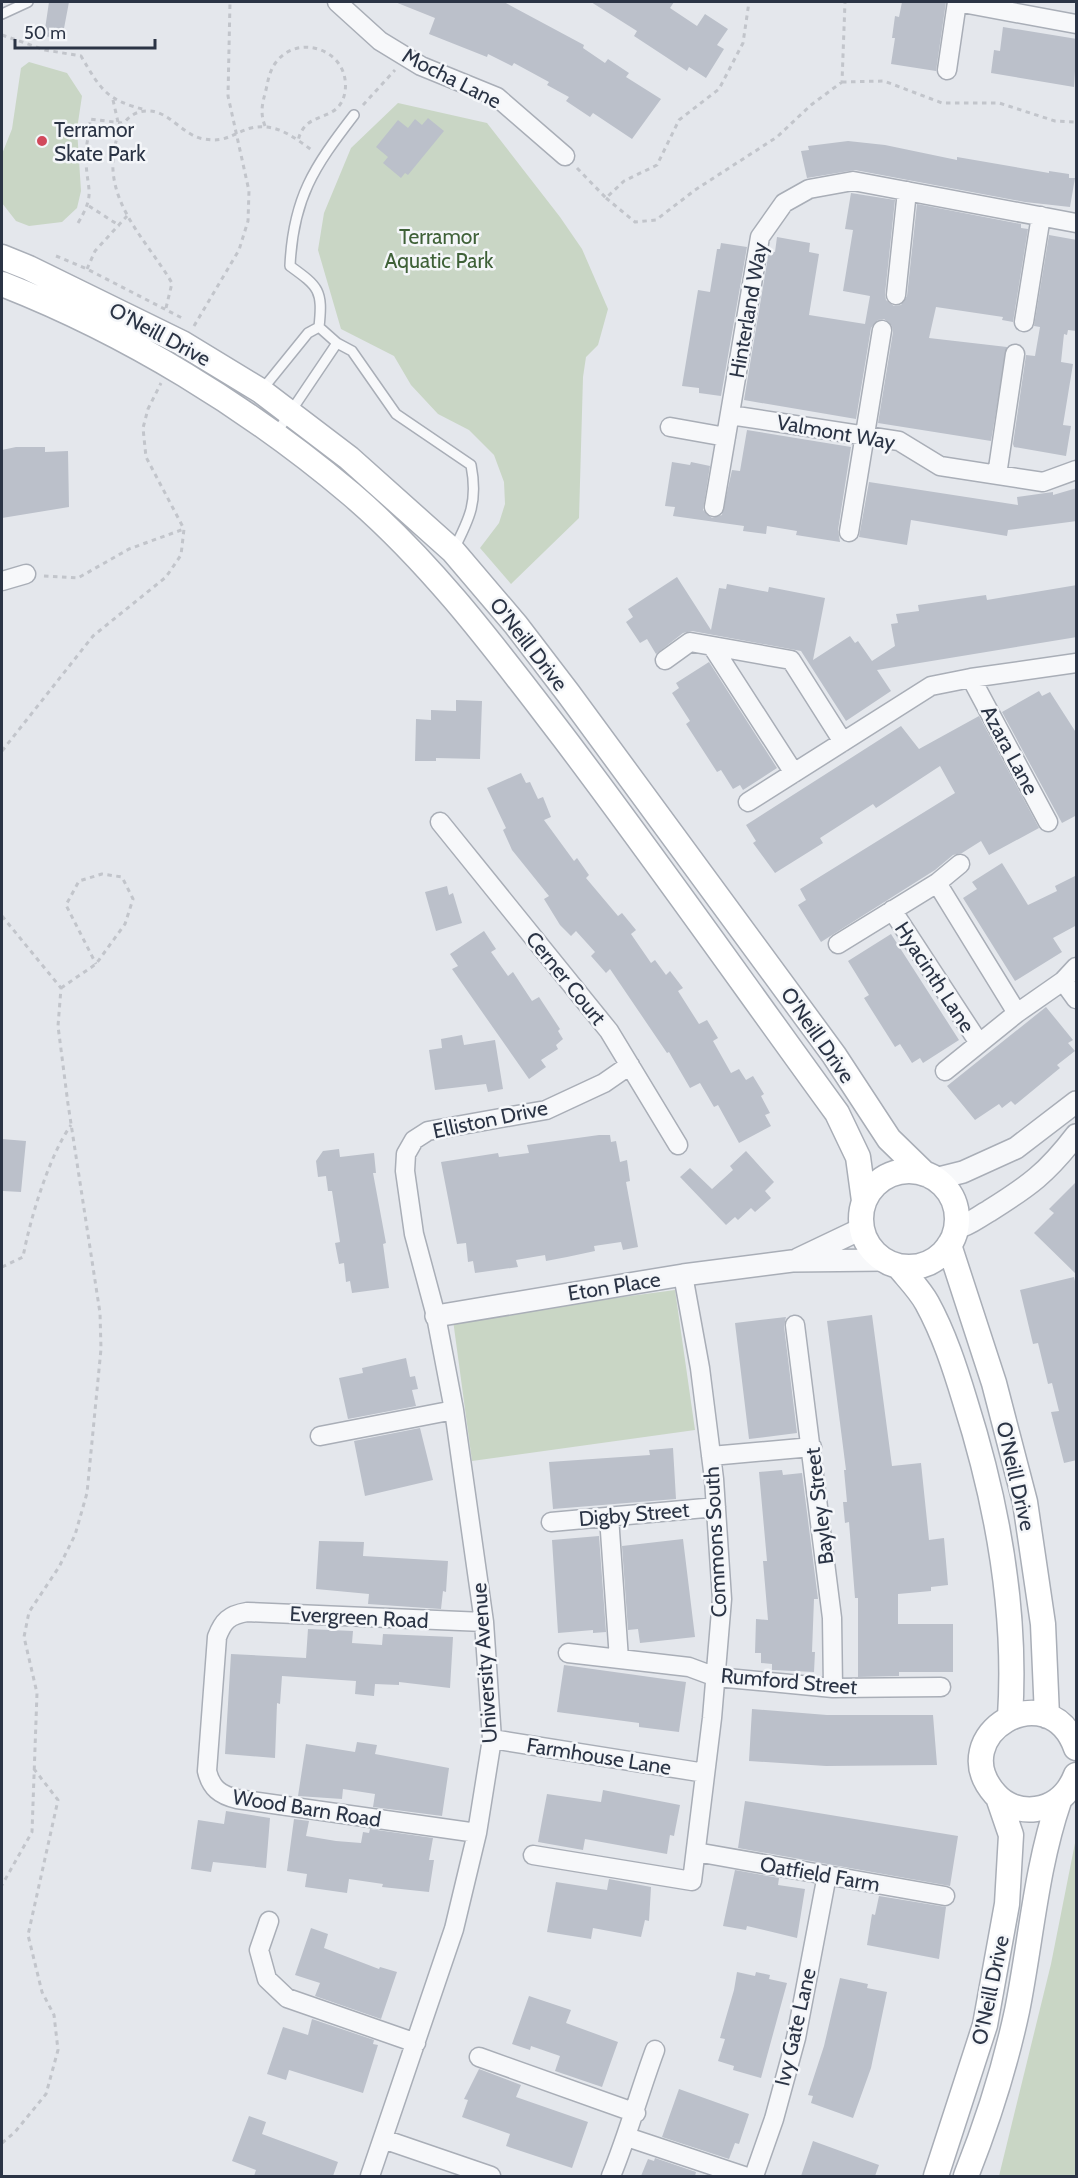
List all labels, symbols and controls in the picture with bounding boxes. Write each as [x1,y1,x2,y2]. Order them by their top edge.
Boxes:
scale bar [15,12,154,50]
text: 50 m [24,22,66,44]
street label: Mocha Lane [399,43,506,114]
place label: Terramor Skate Park [54,117,146,166]
marker: Terramor Skate Park [35,134,49,148]
park label: Terramor Aquatic Park [385,224,494,273]
street label: Hinterland Way [724,240,772,380]
street label: O'Neill Drive [105,297,215,371]
street label: Valmont Way [775,409,897,455]
street label: O'Neill Drive [485,592,573,696]
street label: Azara Lane [976,701,1044,799]
street label: Hyacinth Lane [890,917,980,1037]
street label: Cerner Court [521,926,611,1030]
street label: O'Neill Drive [776,982,860,1088]
street label: Elliston Drive [430,1095,550,1143]
street label: Eton Place [566,1266,662,1306]
street label: O'Neill Drive [991,1419,1041,1533]
street label: Bayley Street [799,1446,839,1566]
street label: Commons South [699,1466,731,1618]
street label: Digby Street [578,1497,690,1531]
street label: University Avenue [466,1582,502,1744]
street label: Evergreen Road [289,1601,429,1633]
street label: Rumford Street [720,1663,858,1699]
street label: Farmhouse Lane [525,1732,673,1780]
street label: Wood Barn Road [231,1784,383,1832]
street label: Oatfield Farm [758,1851,882,1897]
street label: O'Neill Drive [966,1933,1014,2047]
street label: Ivy Gate Lane [769,1965,821,2088]

